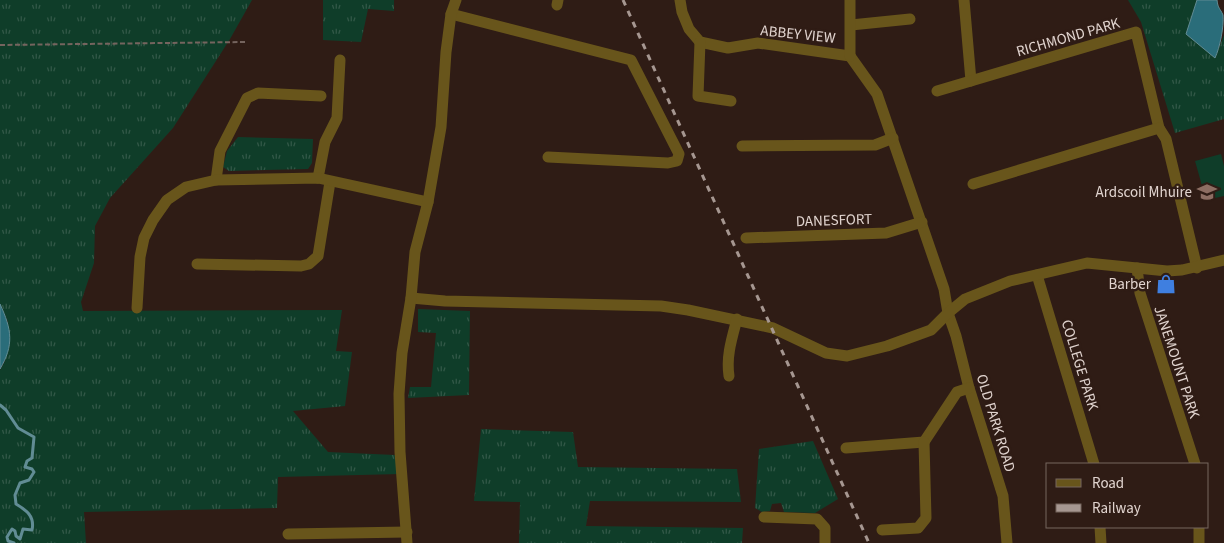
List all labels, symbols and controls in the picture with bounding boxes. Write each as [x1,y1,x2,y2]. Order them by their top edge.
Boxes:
street label: RICHMOND PARK [1014,13,1123,62]
street label: ABBEY VIEW [759,20,837,49]
school or university icon: Ardscoil Mhuire [1196,181,1218,203]
place label: Ardscoil Mhuire [1096,182,1192,203]
street label: DANESFORT [795,209,873,232]
shop icon: Barber [1155,273,1177,295]
place label: Barber [1108,274,1152,295]
street label: JANEMOUNT PARK [1148,303,1205,422]
street label: COLLEGE PARK [1056,317,1103,413]
street label: OLD PARK ROAD [971,372,1020,475]
legend [1046,463,1209,528]
text: Road [1092,473,1124,494]
text: Railway [1092,498,1141,519]

